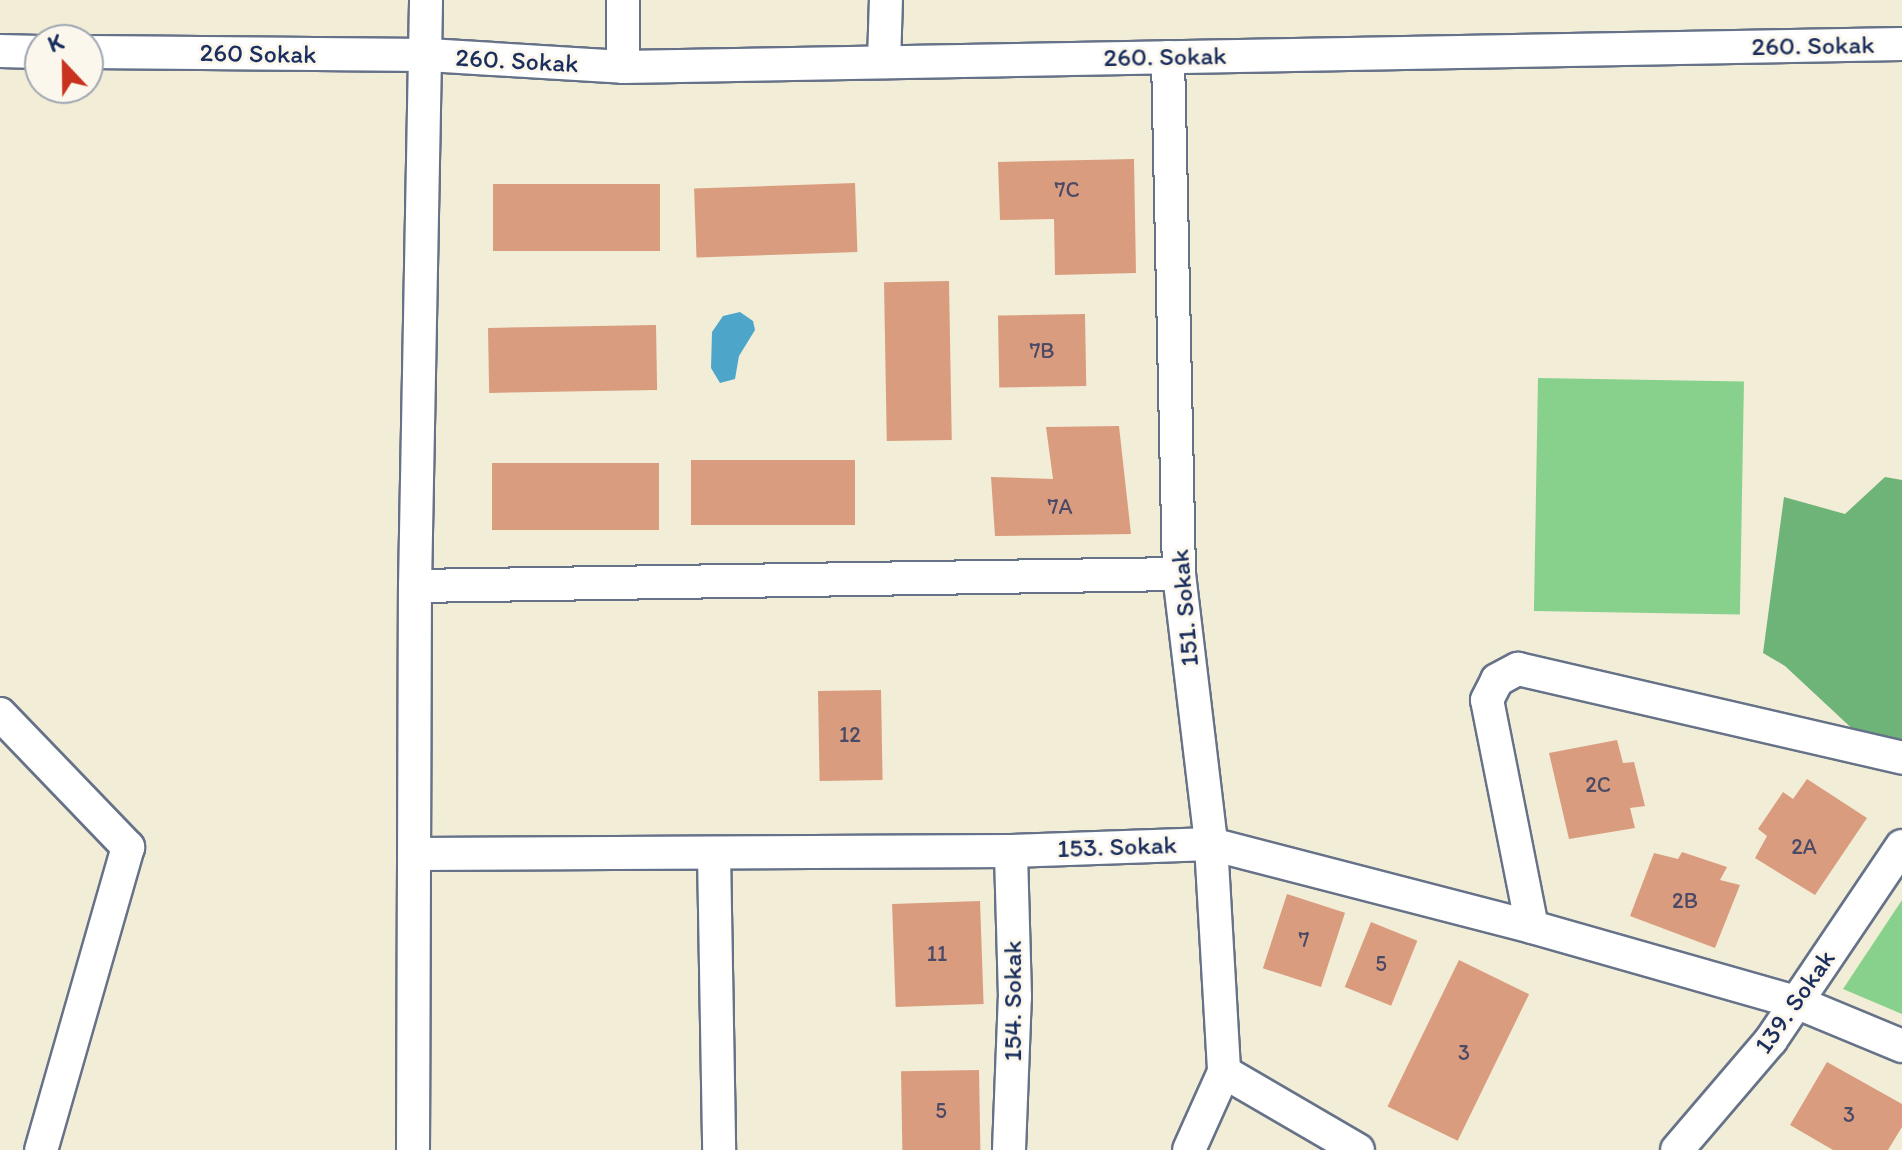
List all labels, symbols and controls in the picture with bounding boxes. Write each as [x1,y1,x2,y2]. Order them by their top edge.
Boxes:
north arrow [24,24,104,104]
text: K [44,28,67,58]
street label: 260. Sokak [1751,29,1875,63]
street label: 260 Sokak [199,37,317,71]
street label: 260. Sokak [1103,40,1227,74]
street label: 260. Sokak [455,42,579,80]
house number: 7C [1054,177,1080,203]
house number: 7B [1029,338,1055,364]
house number: 7A [1048,494,1072,520]
street label: 151. Sokak [1164,548,1206,668]
house number: 12 [839,722,861,748]
house number: 2C [1585,772,1611,798]
street label: 153. Sokak [1057,829,1177,865]
house number: 2A [1791,834,1817,860]
house number: 2B [1672,888,1698,914]
house number: 7 [1299,927,1309,953]
street label: 154. Sokak [997,940,1029,1062]
house number: 11 [927,941,947,967]
street label: 139. Sokak [1748,944,1842,1060]
house number: 5 [1375,951,1387,977]
house number: 3 [1458,1040,1470,1066]
house number: 5 [935,1098,947,1124]
house number: 3 [1843,1102,1855,1128]

